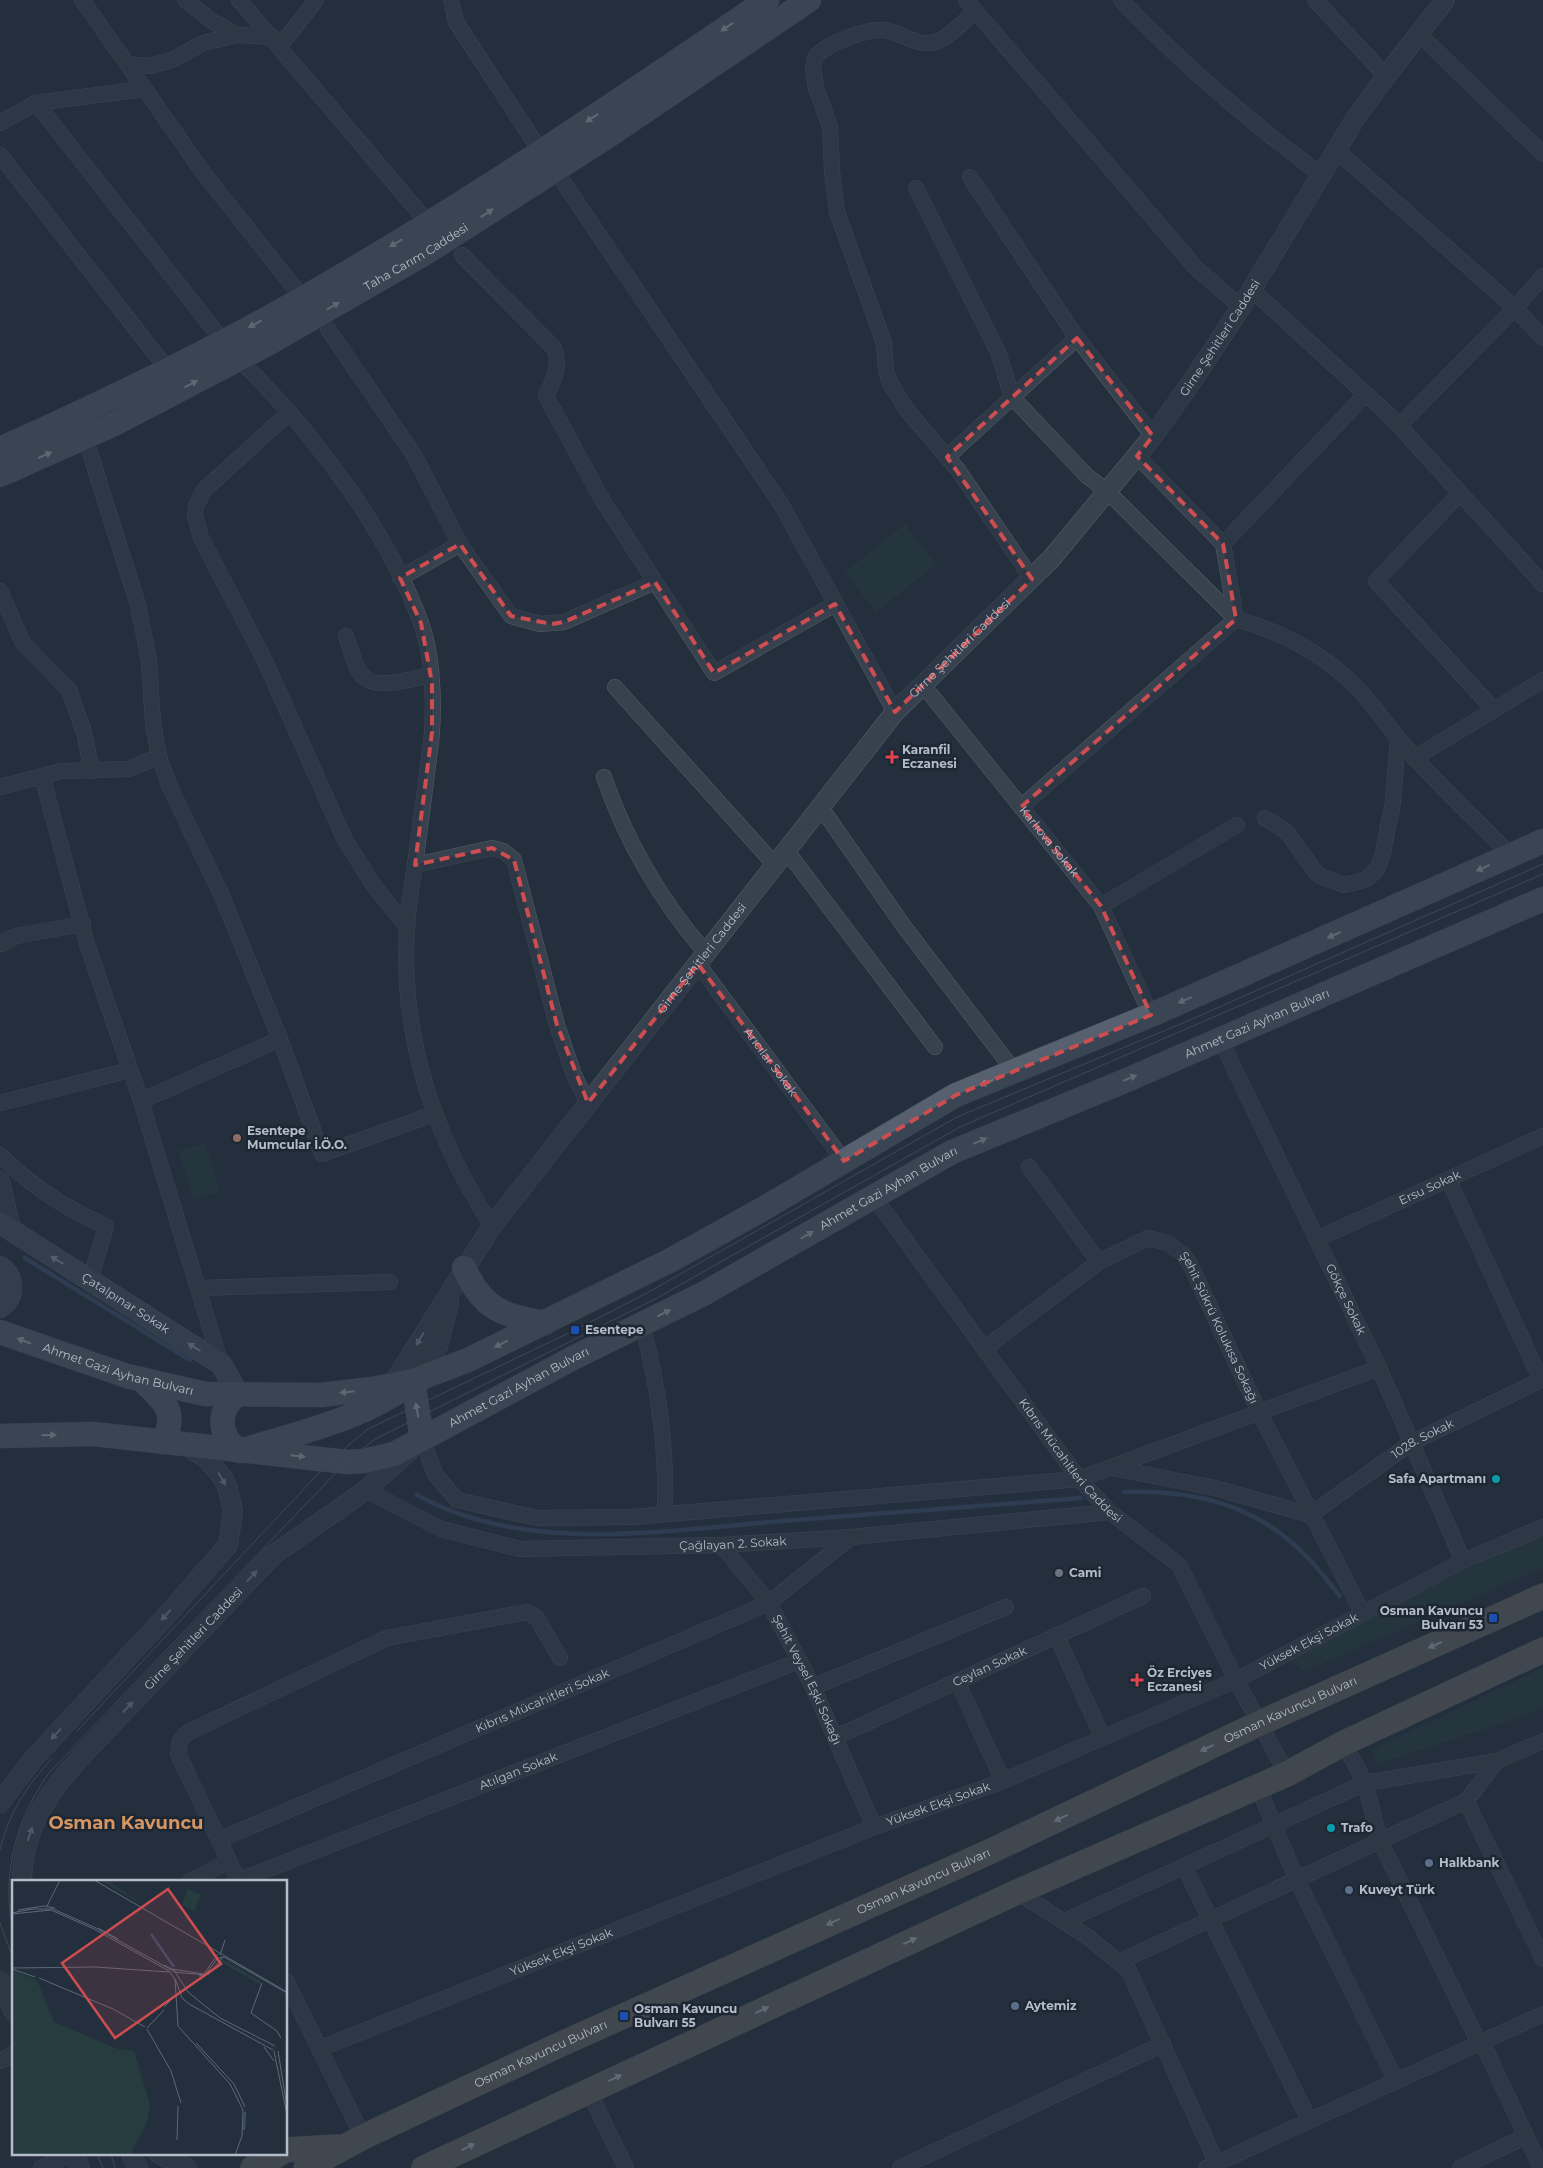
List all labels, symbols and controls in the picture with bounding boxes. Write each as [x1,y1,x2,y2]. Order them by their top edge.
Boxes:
one-way arrow [720,22,733,32]
one-way arrow [585,114,599,123]
one-way arrow [481,208,494,218]
street label: Taha Carım Caddesi [361,220,471,294]
one-way arrow [389,238,402,247]
street label: Girne Şehitleri Caddesi [1176,277,1263,399]
one-way arrow [327,302,340,311]
one-way arrow [249,320,262,329]
one-way arrow [184,380,198,388]
one-way arrow [38,450,52,458]
street label: Girne Şehitleri Caddesi [906,595,1014,701]
place label: Karanfil Eczanesi [902,742,957,771]
marker: Karanfil Eczanesi [886,751,898,763]
street label: Karlıova Sokak [1016,803,1083,880]
one-way arrow [1476,865,1490,873]
street label: Girne Şehitleri Caddesi [654,900,749,1016]
one-way arrow [1327,931,1341,939]
street label: Ahmet Gazi Ayhan Bulvarı [1182,985,1332,1061]
one-way arrow [1178,997,1192,1005]
street label: Arıcılar Sokak [741,1025,802,1099]
one-way arrow [1123,1074,1137,1082]
one-way arrow [980,1079,994,1087]
place label: Esentepe Mumcular İ.Ö.O. [247,1123,347,1152]
marker: Esentepe Mumcular İ.Ö.O. [231,1132,243,1144]
one-way arrow [973,1136,987,1144]
street label: Ahmet Gazi Ayhan Bulvarı [816,1143,960,1233]
street label: Ersu Sokak [1396,1166,1464,1208]
one-way arrow [799,1231,814,1239]
street label: Şehit Şükrü Kolukısa Sokağı [1177,1248,1262,1406]
one-way arrow [51,1255,64,1264]
street label: Gökçe Sokak [1323,1261,1370,1338]
street label: Çatalpınar Sokak [79,1269,173,1337]
one-way arrow [657,1309,671,1317]
place label: Esentepe [585,1322,644,1337]
marker: Esentepe [569,1324,581,1336]
one-way arrow [416,1333,425,1346]
one-way arrow [16,1337,31,1345]
street label: Ahmet Gazi Ayhan Bulvarı [41,1339,195,1398]
one-way arrow [494,1340,508,1348]
one-way arrow [188,1342,201,1352]
street label: Ahmet Gazi Ayhan Bulvarı [446,1343,591,1430]
one-way arrow [339,1388,355,1396]
street label: Kıbrıs Mücahitleri Caddesi [1016,1395,1125,1526]
one-way arrow [413,1402,421,1418]
street label: 1028. Sokak [1388,1415,1457,1462]
one-way arrow [41,1431,57,1439]
one-way arrow [290,1453,306,1461]
place label: Safa Apartmanı [1388,1471,1486,1486]
one-way arrow [217,1472,226,1485]
marker: Safa Apartmanı [1490,1473,1502,1485]
street label: Çağlayan 2. Sokak [679,1533,788,1553]
place label: Cami [1069,1565,1101,1580]
marker: Cami [1053,1567,1065,1579]
one-way arrow [246,1570,258,1582]
street label: Girne Şehitleri Caddesi [141,1584,245,1693]
place label: Osman Kavuncu Bulvarı 53 [1380,1603,1483,1632]
one-way arrow [161,1609,172,1622]
street label: Yüksek Ekşi Sokak [1257,1609,1361,1673]
street label: Şehit Veysel Eşki Sokağı [769,1612,845,1747]
marker: Osman Kavuncu Bulvarı 53 [1487,1612,1499,1624]
one-way arrow [1428,1641,1442,1649]
street label: Ceylan Sokak [950,1642,1030,1689]
street label: Kıbrıs Mücahitleri Sokak [473,1665,612,1736]
place label: Öz Erciyes Eczanesi [1147,1665,1212,1694]
street label: Osman Kavuncu Bulvarı [1221,1672,1359,1746]
marker: Öz Erciyes Eczanesi [1131,1674,1143,1686]
one-way arrow [122,1701,134,1713]
one-way arrow [50,1728,62,1740]
one-way arrow [1200,1745,1214,1753]
street label: Atılgan Sokak [477,1748,560,1793]
street label: Yüksek Ekşi Sokak [884,1778,993,1829]
district label: Osman Kavuncu [49,1812,203,1834]
one-way arrow [1053,1814,1068,1822]
place label: Trafo [1341,1820,1373,1835]
marker: Trafo [1325,1822,1337,1834]
one-way arrow [26,1826,34,1841]
street label: Osman Kavuncu Bulvarı [854,1844,992,1917]
place label: Halkbank [1439,1855,1499,1870]
marker: Halkbank [1423,1857,1435,1869]
inset map [12,1880,288,2156]
place label: Kuveyt Türk [1359,1882,1435,1897]
marker: Kuveyt Türk [1343,1884,1355,1896]
one-way arrow [826,1919,840,1927]
street label: Yüksek Ekşi Sokak [508,1924,615,1979]
one-way arrow [903,1937,917,1945]
place label: Aytemiz [1024,1998,1077,2013]
marker: Aytemiz [1009,2000,1021,2012]
place label: Osman Kavuncu Bulvarı 55 [634,2001,737,2030]
one-way arrow [755,2005,769,2013]
marker: Osman Kavuncu Bulvarı 55 [618,2010,630,2022]
street label: Osman Kavuncu Bulvarı [472,2016,609,2091]
one-way arrow [608,2073,622,2081]
one-way arrow [461,2142,475,2150]

